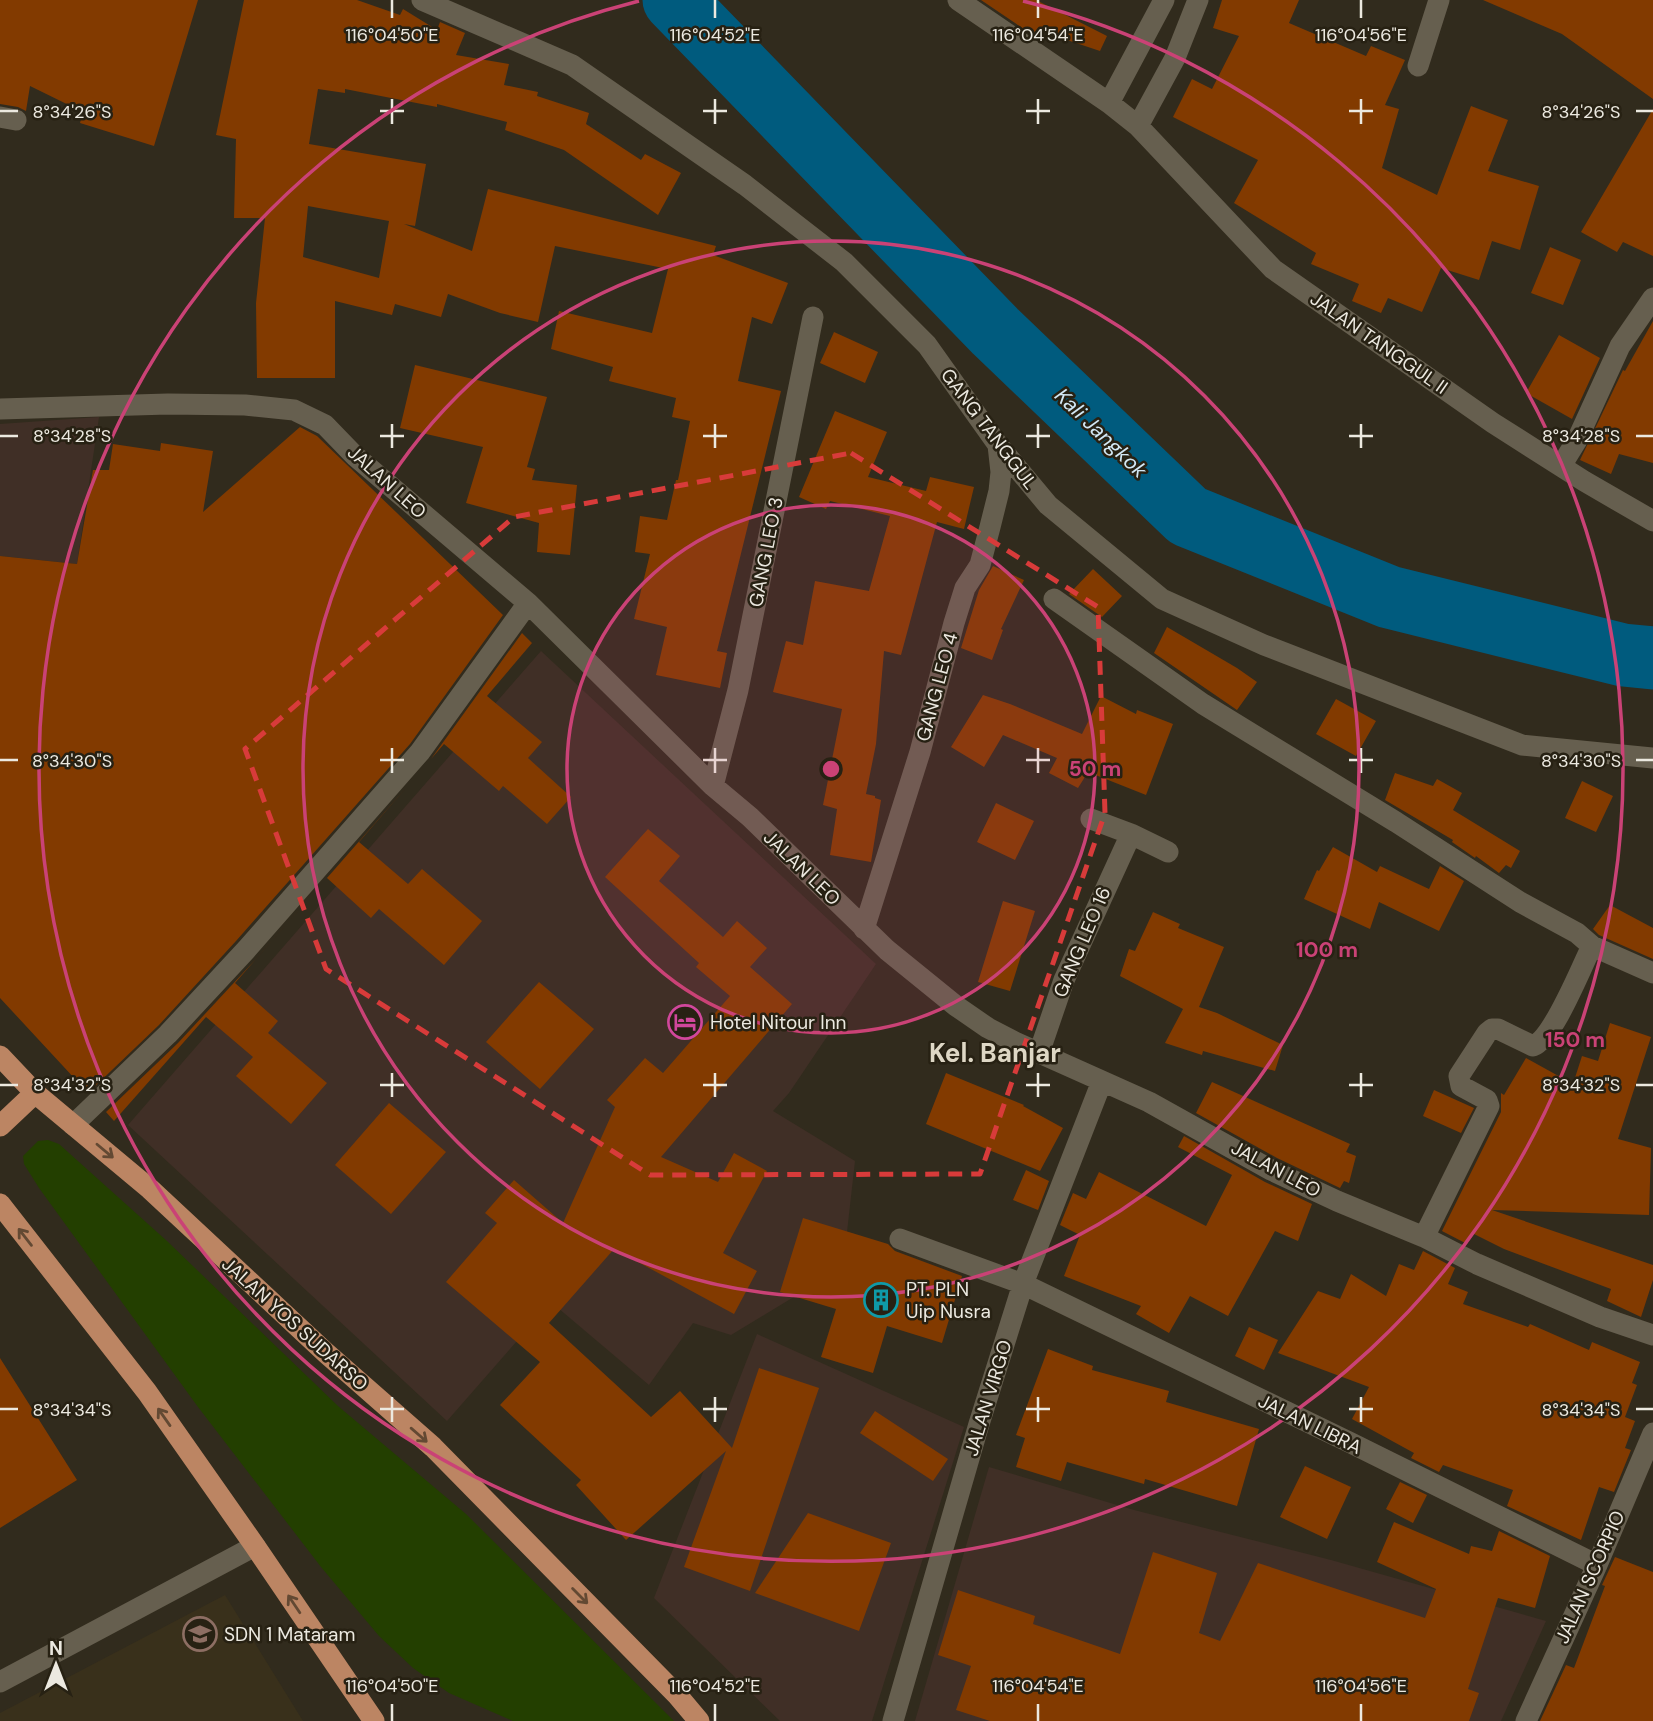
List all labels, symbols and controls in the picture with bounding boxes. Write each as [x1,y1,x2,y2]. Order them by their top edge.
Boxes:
text: 116°04'50"E [346,23,438,47]
text: 116°04'52"E [670,23,760,47]
text: 116°04'54"E [992,23,1084,47]
text: 116°04'56"E [1315,23,1407,47]
text: 8°34'26"S [33,100,111,124]
text: 8°34'26"S [1542,100,1620,124]
street label: JALAN TANGGUL II [1305,286,1453,400]
street label: GANG TANGGUL [935,363,1043,495]
water label: Kali Jangkok [1049,382,1153,484]
text: 8°34'28"S [33,424,111,448]
text: 8°34'28"S [1542,424,1620,448]
street label: JALAN LEO [342,440,432,524]
street label: GANG LEO 3 [743,495,789,609]
street label: GANG LEO 4 [910,630,964,744]
text: 8°34'30"S [32,749,112,773]
text: 8°34'30"S [1541,749,1621,773]
text: 50 m [1069,755,1121,783]
centre of rings [819,757,843,781]
street label: JALAN LEO [758,825,846,911]
street label: GANG LEO 16 [1047,883,1117,1001]
text: 100 m [1296,936,1358,964]
hotel icon: Hotel Nitour Inn [666,1003,704,1041]
place label: Hotel Nitour Inn [710,1010,846,1035]
text: 150 m [1545,1026,1605,1054]
district label: Kel. Banjar [929,1036,1061,1070]
text: 8°34'32"S [33,1073,111,1097]
text: 8°34'32"S [1542,1073,1620,1097]
street label: JALAN LEO [1227,1135,1325,1203]
one-way arrow [95,1143,113,1159]
one-way arrow [18,1228,33,1246]
street label: JALAN YOS SUDARSO [217,1252,373,1396]
place label: PT. PLN Uip Nusra [906,1277,991,1324]
building icon: PT. PLN Uip Nusra [862,1281,900,1319]
street label: JALAN VIRGO [959,1337,1017,1459]
street label: JALAN LIBRA [1254,1388,1366,1460]
text: 8°34'34"S [33,1398,111,1422]
text: 8°34'34"S [1542,1398,1620,1422]
one-way arrow [157,1408,171,1427]
one-way arrow [410,1427,428,1443]
street label: JALAN SCORPIO [1549,1507,1631,1647]
one-way arrow [571,1587,588,1604]
one-way arrow [287,1594,301,1614]
school or university icon: SDN 1 Mataram [181,1615,219,1653]
place label: SDN 1 Mataram [224,1622,355,1647]
north arrow [21,1630,91,1700]
text: N [49,1636,63,1661]
text: 116°04'50"E [346,1674,438,1698]
text: 116°04'52"E [670,1674,760,1698]
text: 116°04'54"E [992,1674,1084,1698]
text: 116°04'56"E [1315,1674,1407,1698]

